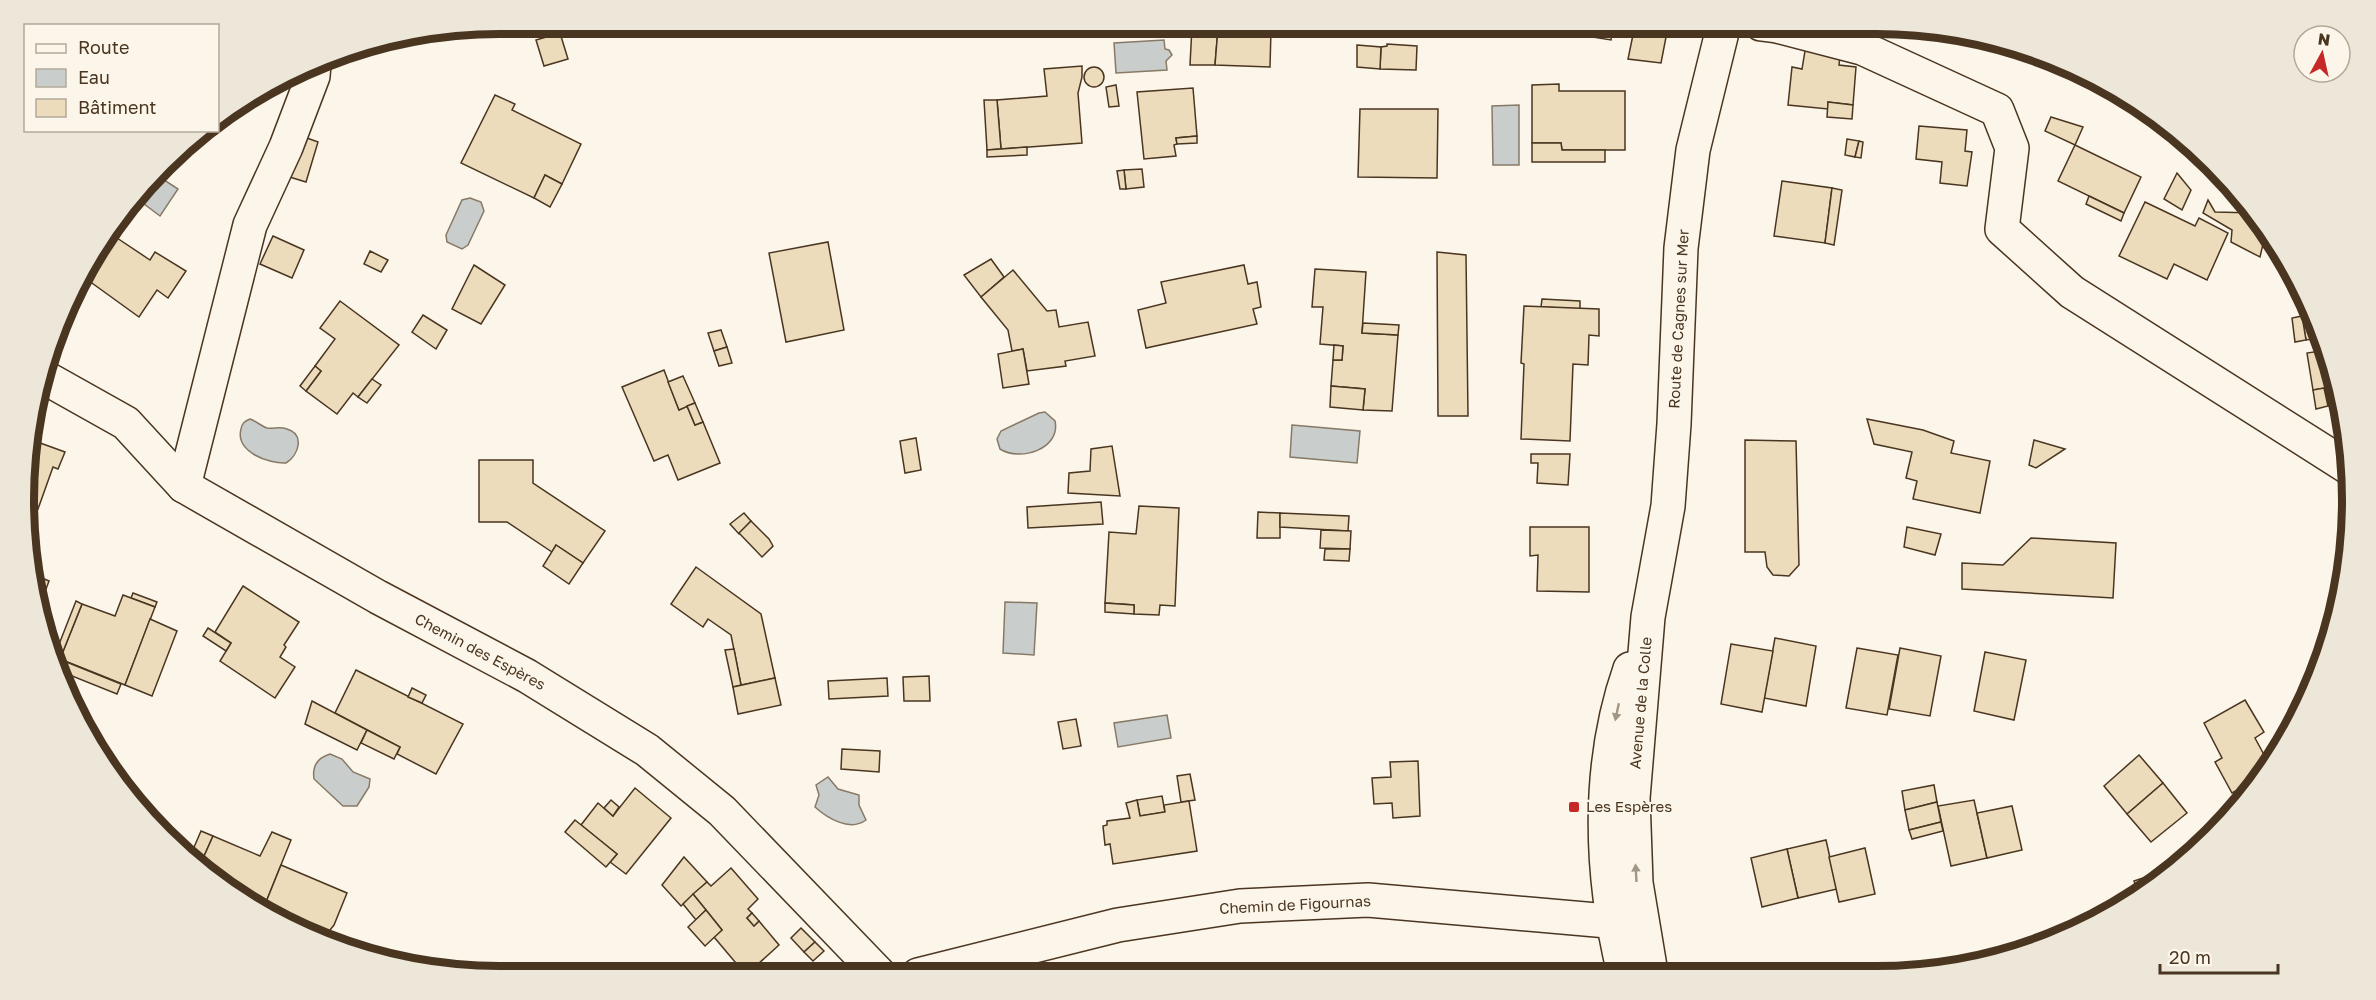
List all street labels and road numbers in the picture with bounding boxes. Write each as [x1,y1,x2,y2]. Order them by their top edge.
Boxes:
street label: Route de Cagnes sur Mer [1664,229,1692,409]
street label: Chemin des Espères [412,609,549,693]
street label: Avenue de la Colle [1625,636,1655,770]
street label: Chemin de Figournas [1219,891,1371,917]

